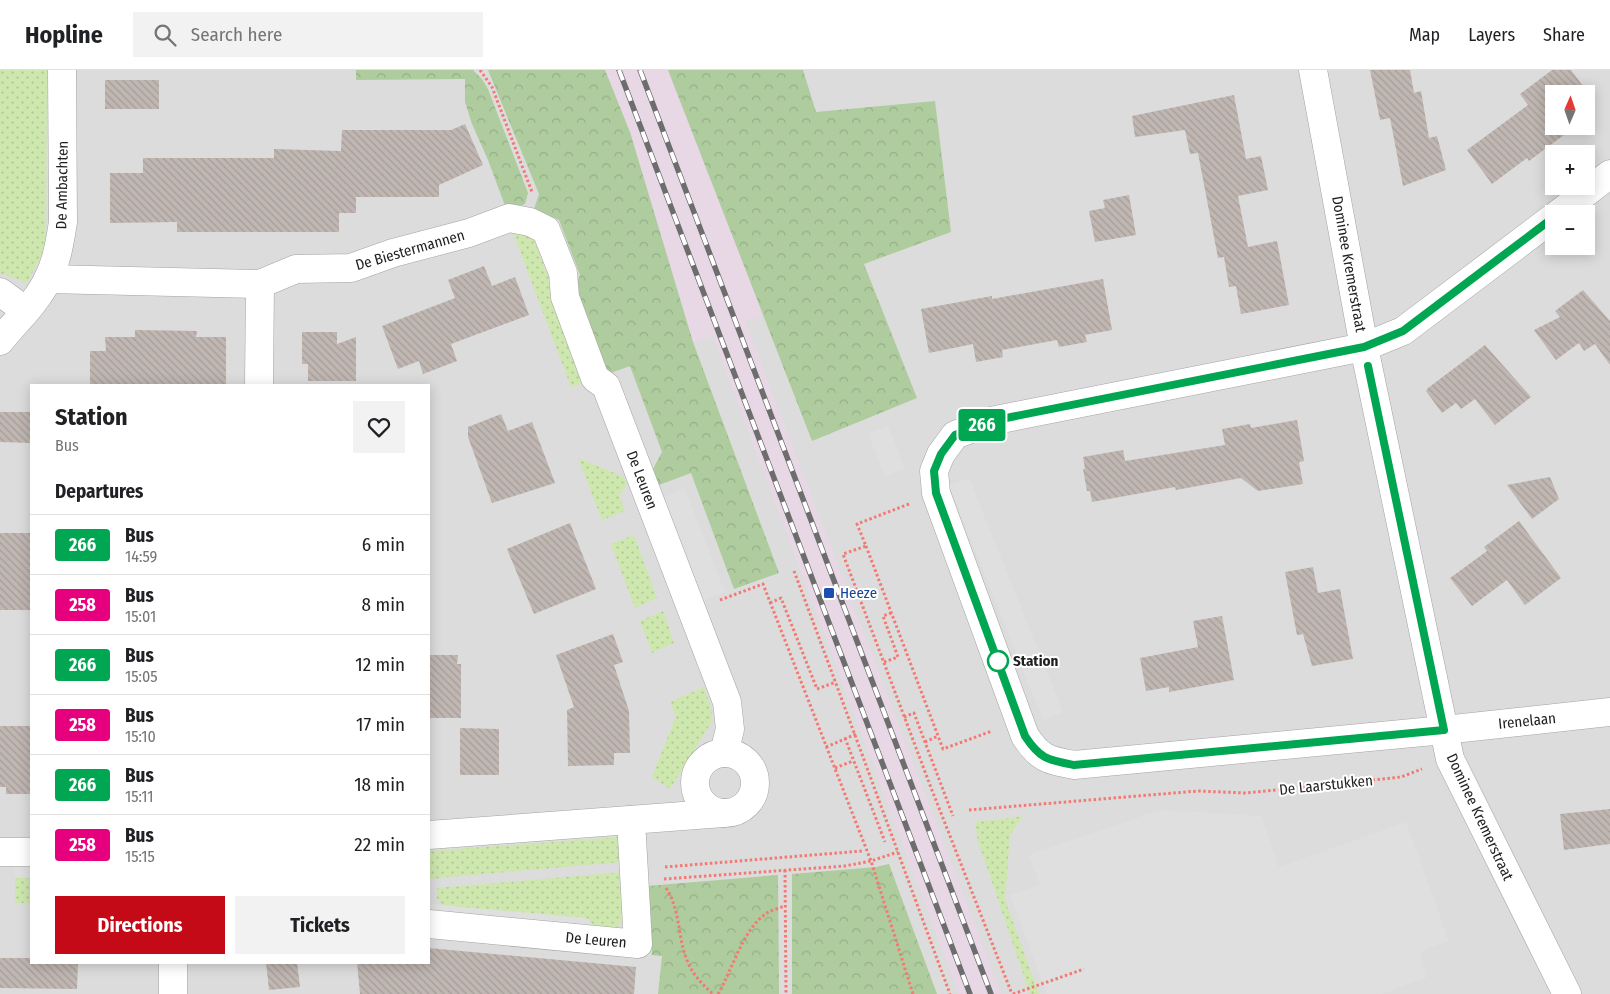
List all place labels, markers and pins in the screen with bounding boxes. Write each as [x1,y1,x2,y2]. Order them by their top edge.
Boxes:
place label: Heeze [840,584,877,602]
marker: Heeze [822,586,836,600]
marker: Station [987,650,1009,672]
place label: Station [1013,652,1059,670]

